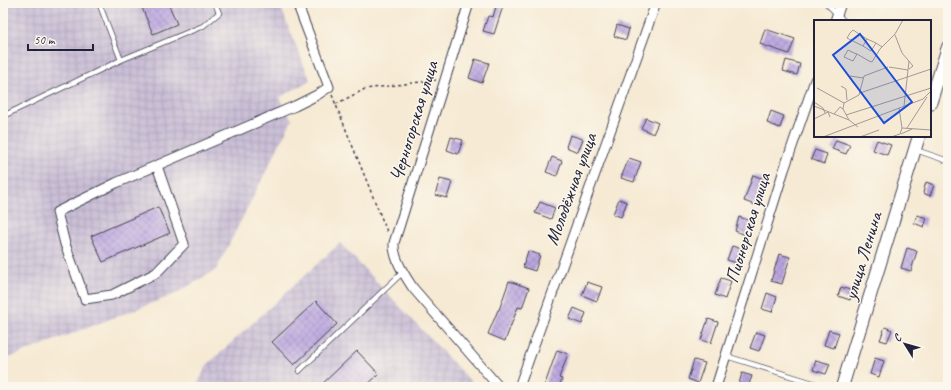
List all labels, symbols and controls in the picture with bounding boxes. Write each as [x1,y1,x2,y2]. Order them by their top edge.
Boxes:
inset map [814,20,931,137]
scale bar [28,26,93,52]
text: 50 m [34,32,56,48]
street label: Черногорская улица [384,57,444,184]
street label: Молодёжная улица [540,129,603,248]
street label: Пионерская улица [720,169,776,286]
street label: улица Ленина [838,207,888,304]
north arrow [885,324,925,364]
text: С [890,330,905,344]

